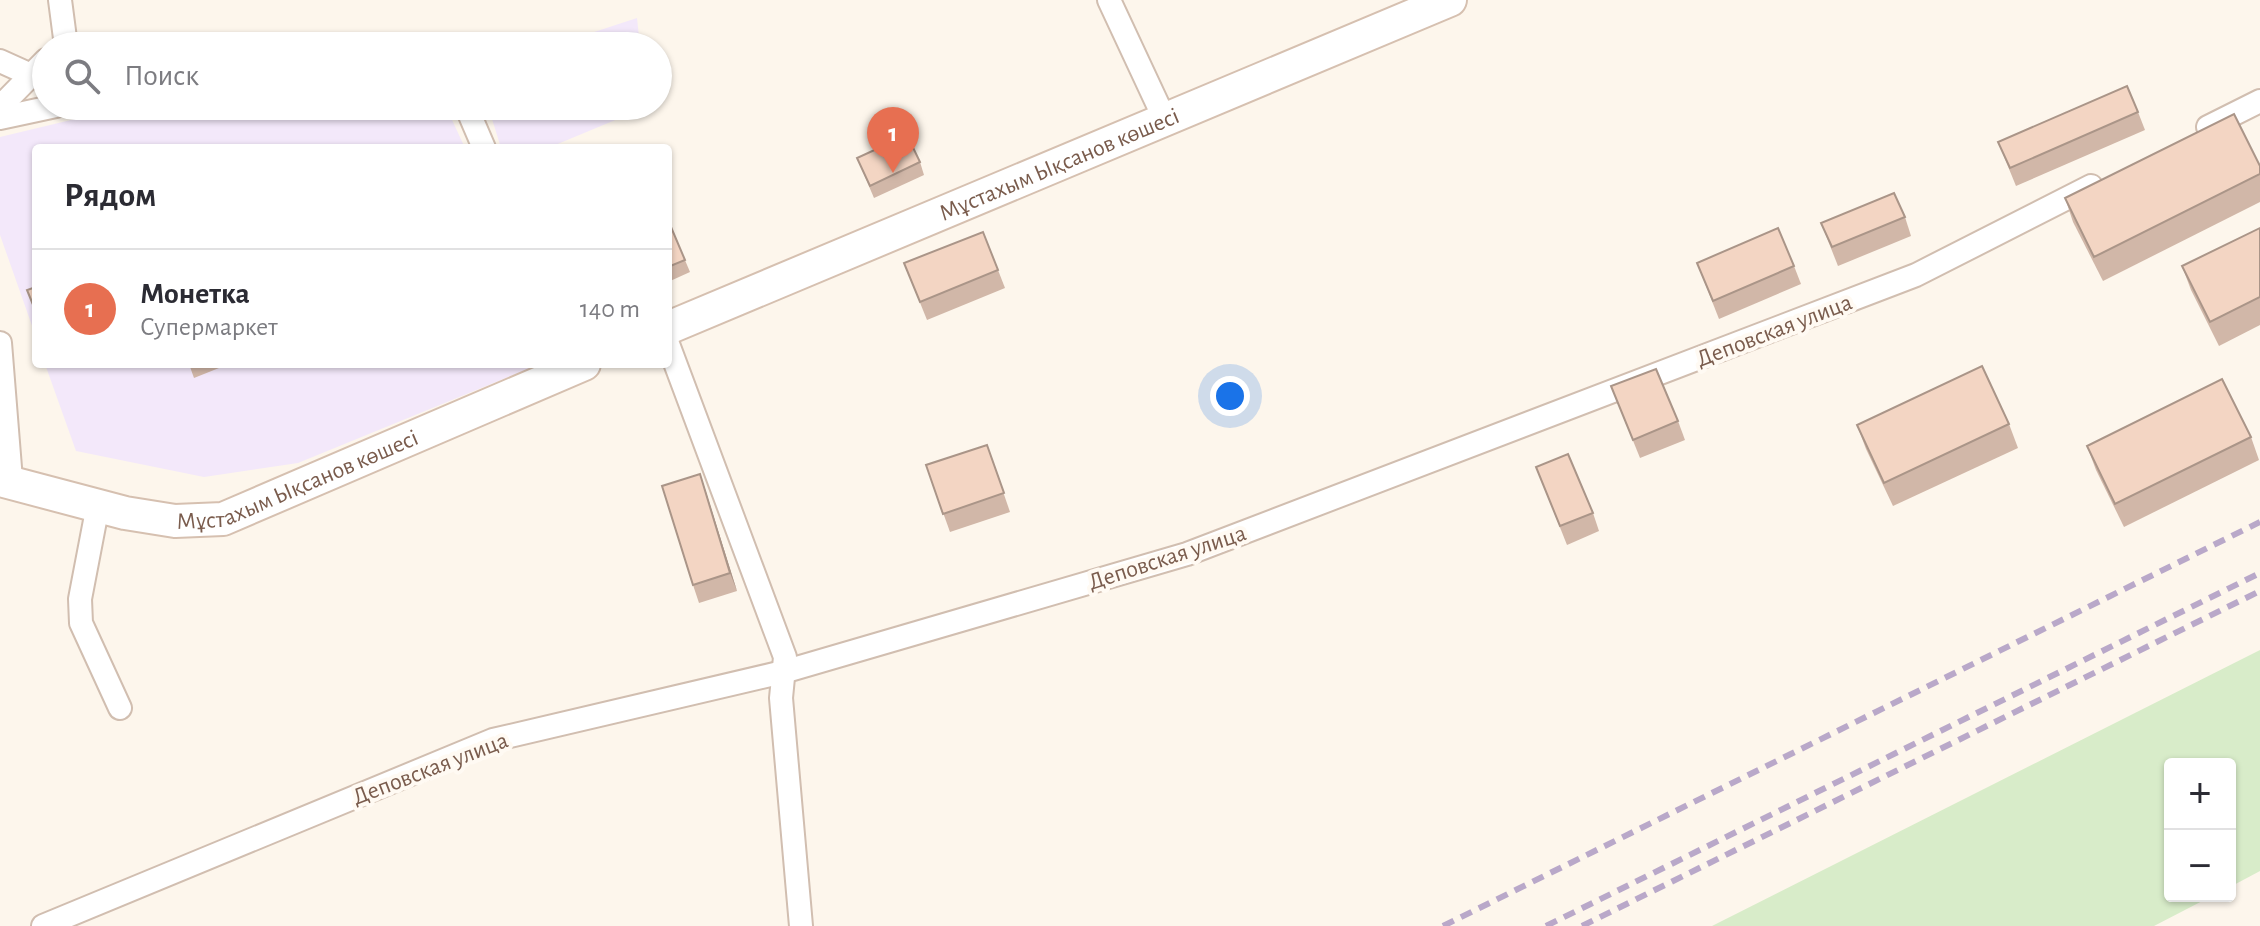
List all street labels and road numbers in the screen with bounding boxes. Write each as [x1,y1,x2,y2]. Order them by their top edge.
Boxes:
street label: Мұстахым Ықсанов көшесі [936,104,1183,226]
street label: Деповская улица [1693,290,1856,372]
street label: Мұстахым Ықсанов көшесі [176,426,422,534]
street label: Деповская улица [1085,521,1249,595]
street label: Деповская улица [349,728,512,810]

